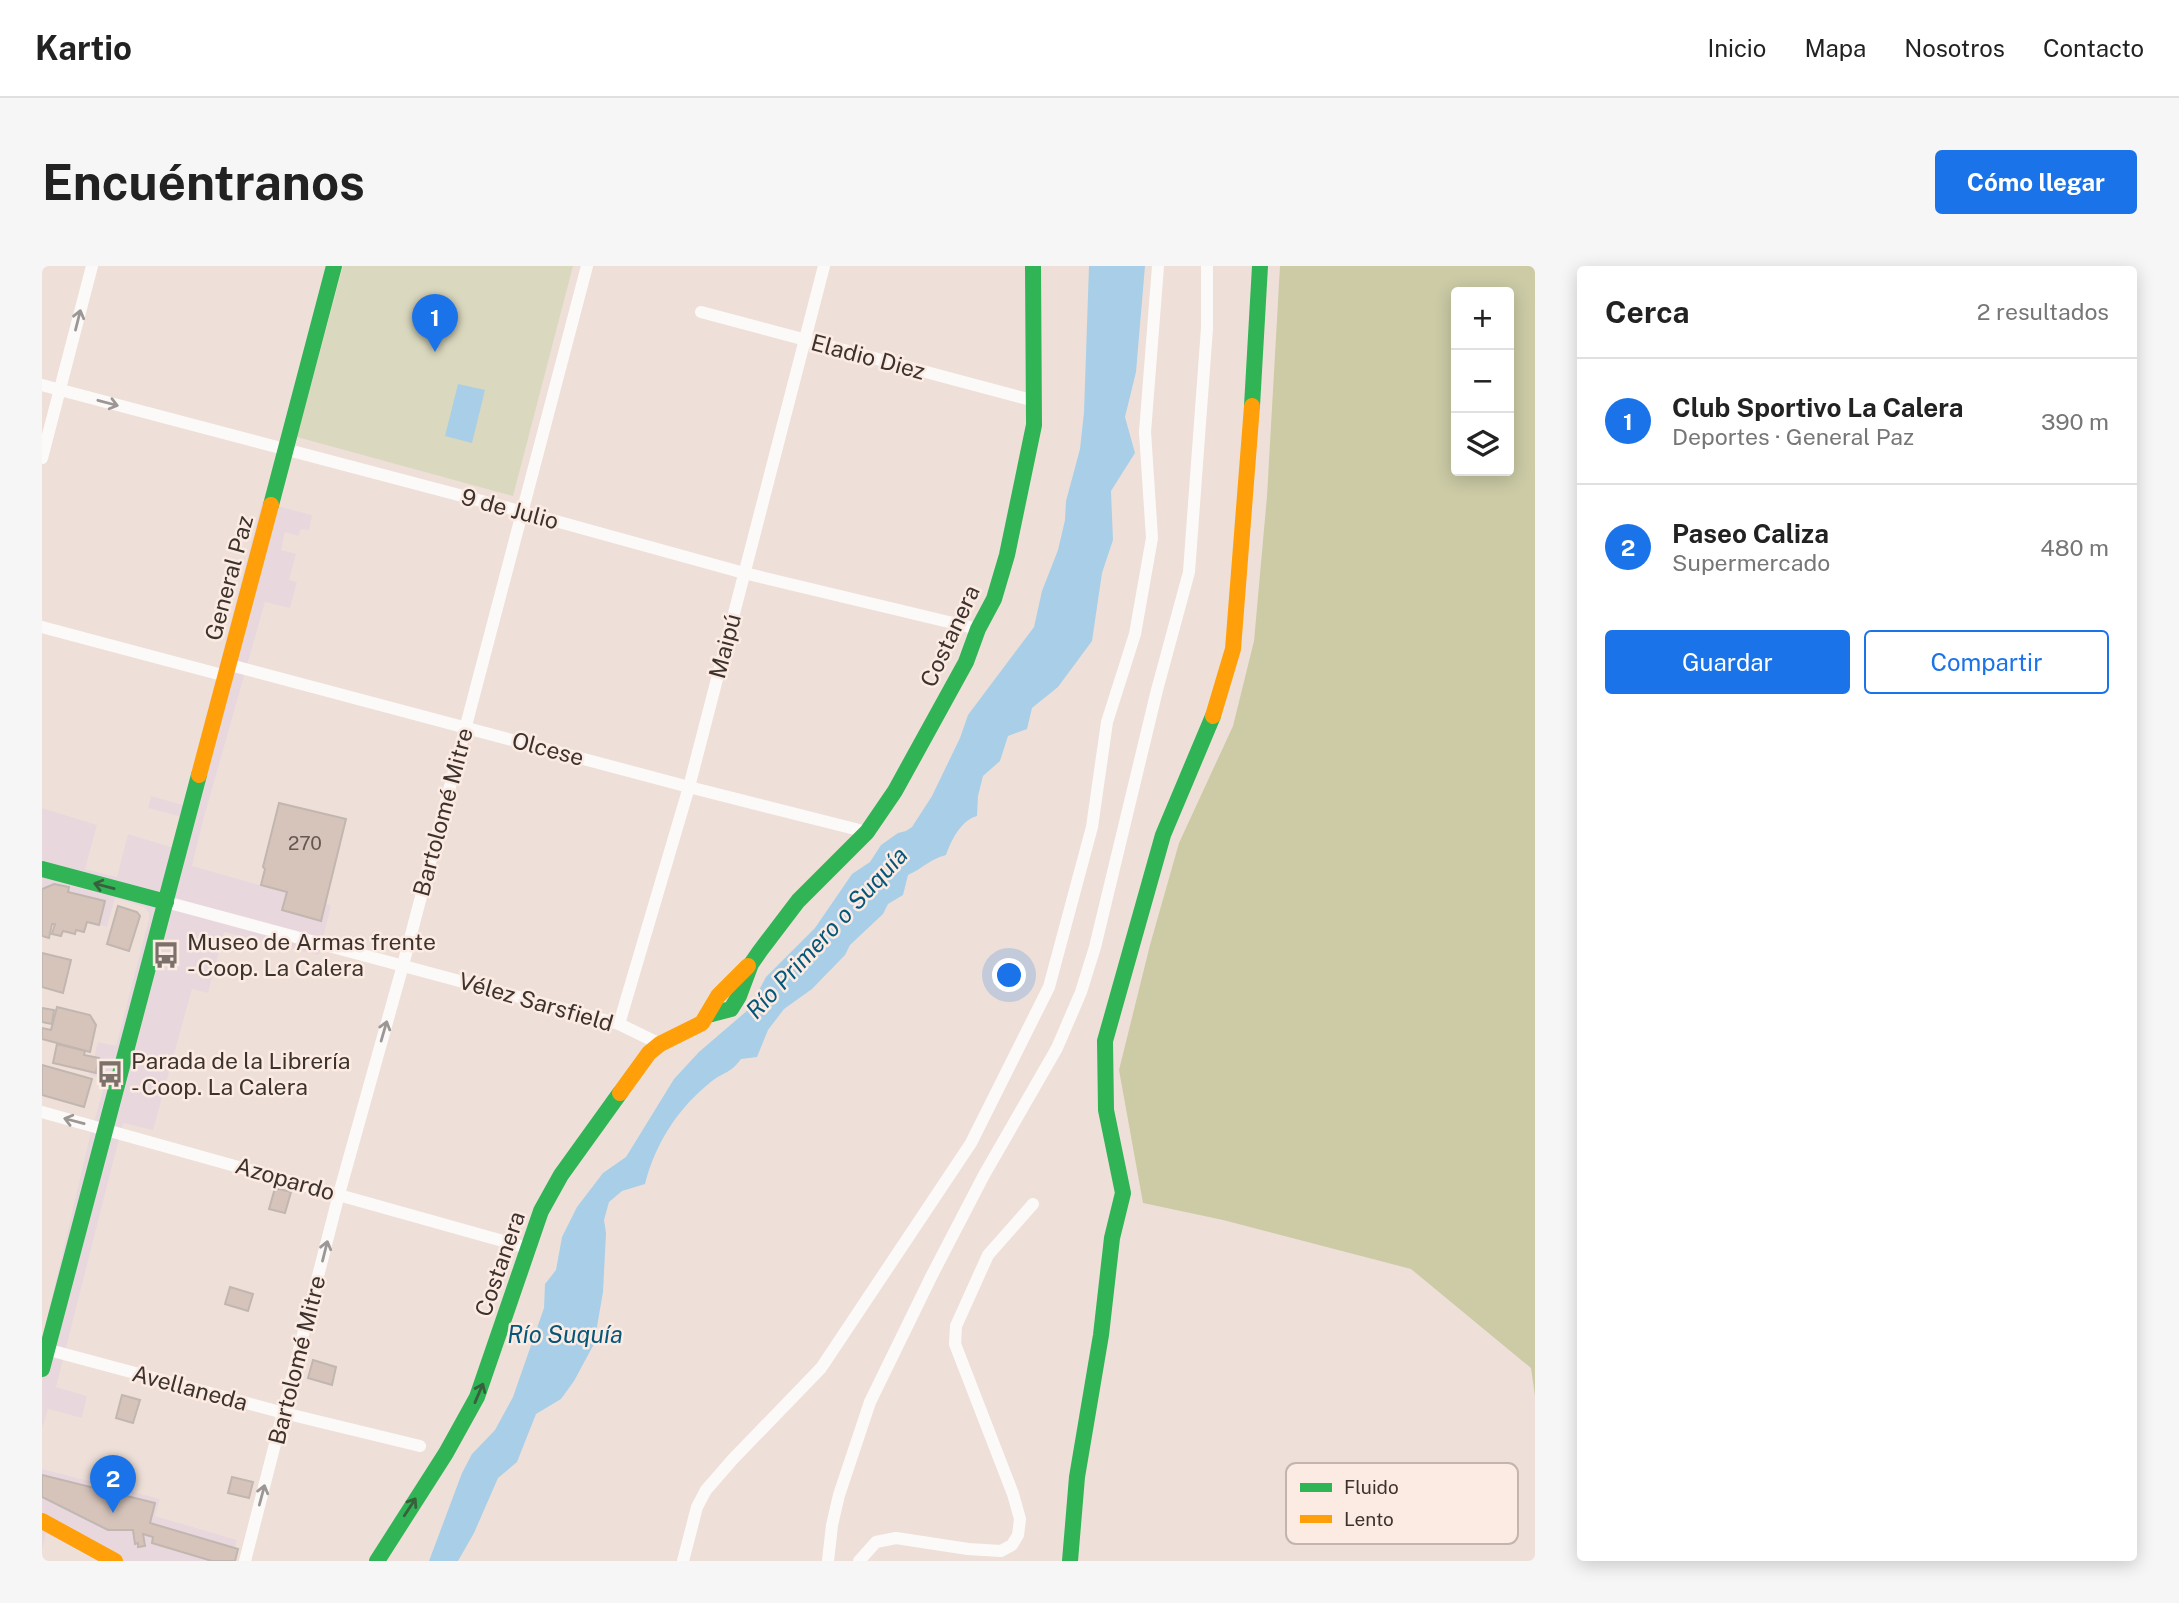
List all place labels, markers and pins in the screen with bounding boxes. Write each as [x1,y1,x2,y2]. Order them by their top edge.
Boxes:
pin: 1 [412,294,458,352]
place label: Museo de Armas frente - Coop. La Calera [187,928,436,981]
bus stop icon: Museo de Armas frente - Coop. La Calera [151,940,181,970]
place label: Parada de la Librería - Coop. La Calera [131,1047,350,1100]
bus stop icon: Parada de la Librería - Coop. La Calera [95,1059,125,1089]
pin: 2 [90,1455,136,1513]

